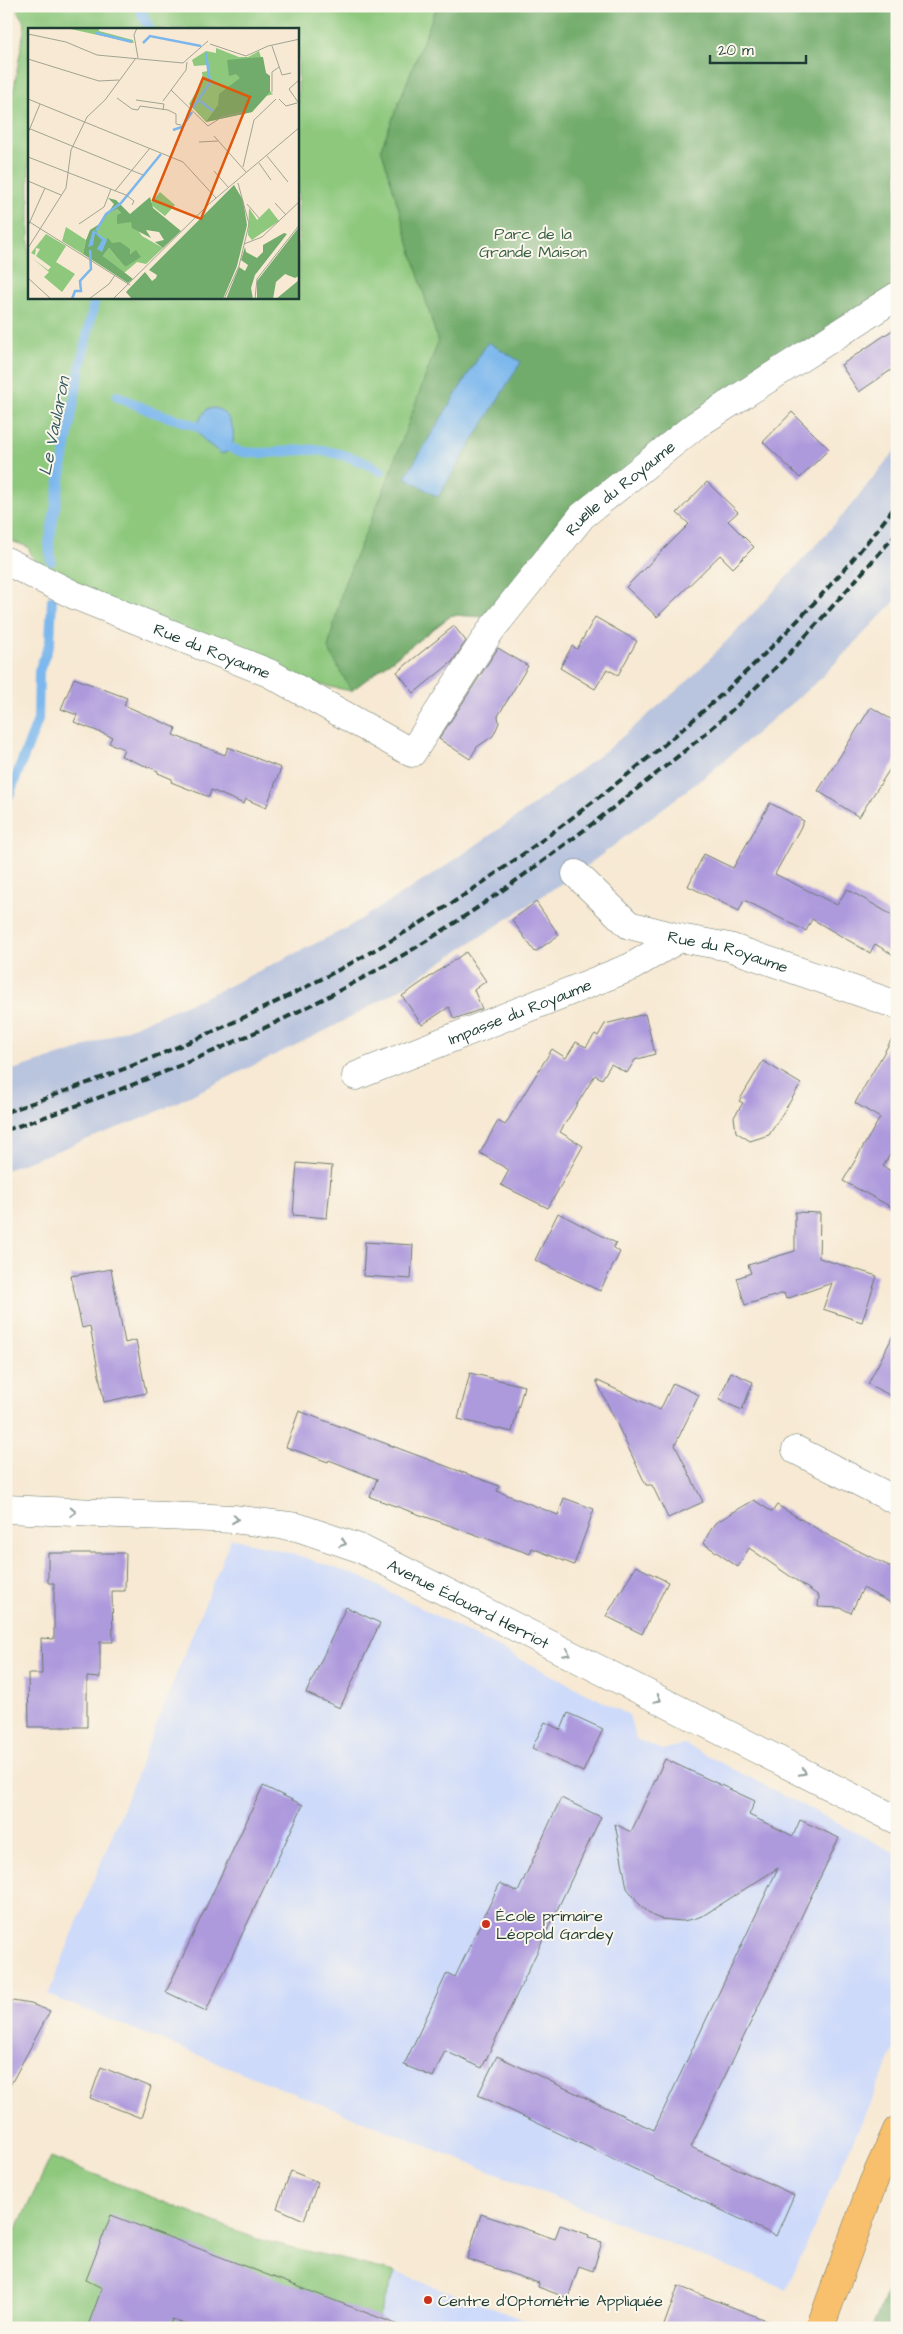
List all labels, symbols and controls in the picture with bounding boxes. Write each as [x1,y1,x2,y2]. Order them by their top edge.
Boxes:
inset map [28,28,299,299]
scale bar [710,32,807,64]
text: 20 m [718,40,754,61]
park label: Parc de la Grande Maison [479,223,587,263]
water label: Le Vaularon [33,373,77,478]
street label: Ruelle du Royaume [561,436,680,540]
street label: Rue du Royaume [150,618,274,685]
street label: Rue du Royaume [665,925,791,979]
street label: Impasse du Royaume [445,974,595,1050]
one-way arrow [69,1506,77,1517]
one-way arrow [231,1513,239,1524]
one-way arrow [339,1537,347,1547]
street label: Avenue Édouard Herriot [383,1554,553,1655]
one-way arrow [562,1647,571,1657]
one-way arrow [653,1693,662,1703]
one-way arrow [798,1766,807,1777]
place label: École primaire Léopold Gardey [496,1905,614,1946]
marker: École primaire Léopold Gardey [480,1918,492,1930]
place label: Centre d'Optométrie Appliquée [438,2290,663,2312]
marker: Centre d'Optométrie Appliquée [422,2294,434,2306]

